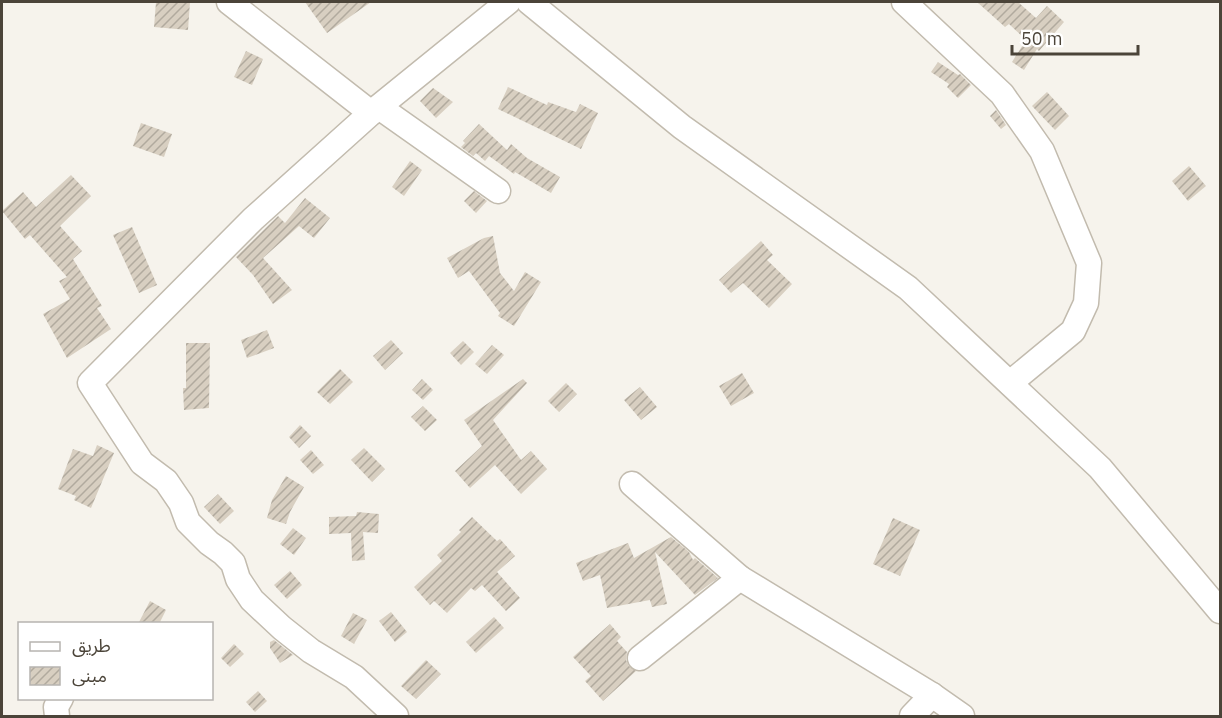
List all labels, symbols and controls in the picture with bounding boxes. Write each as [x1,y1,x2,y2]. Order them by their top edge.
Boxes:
scale bar [1012,18,1138,56]
text: 50 m [1021,27,1063,50]
legend [18,622,213,700]
text: طريق [72,634,111,657]
text: مبنى [72,664,107,687]

